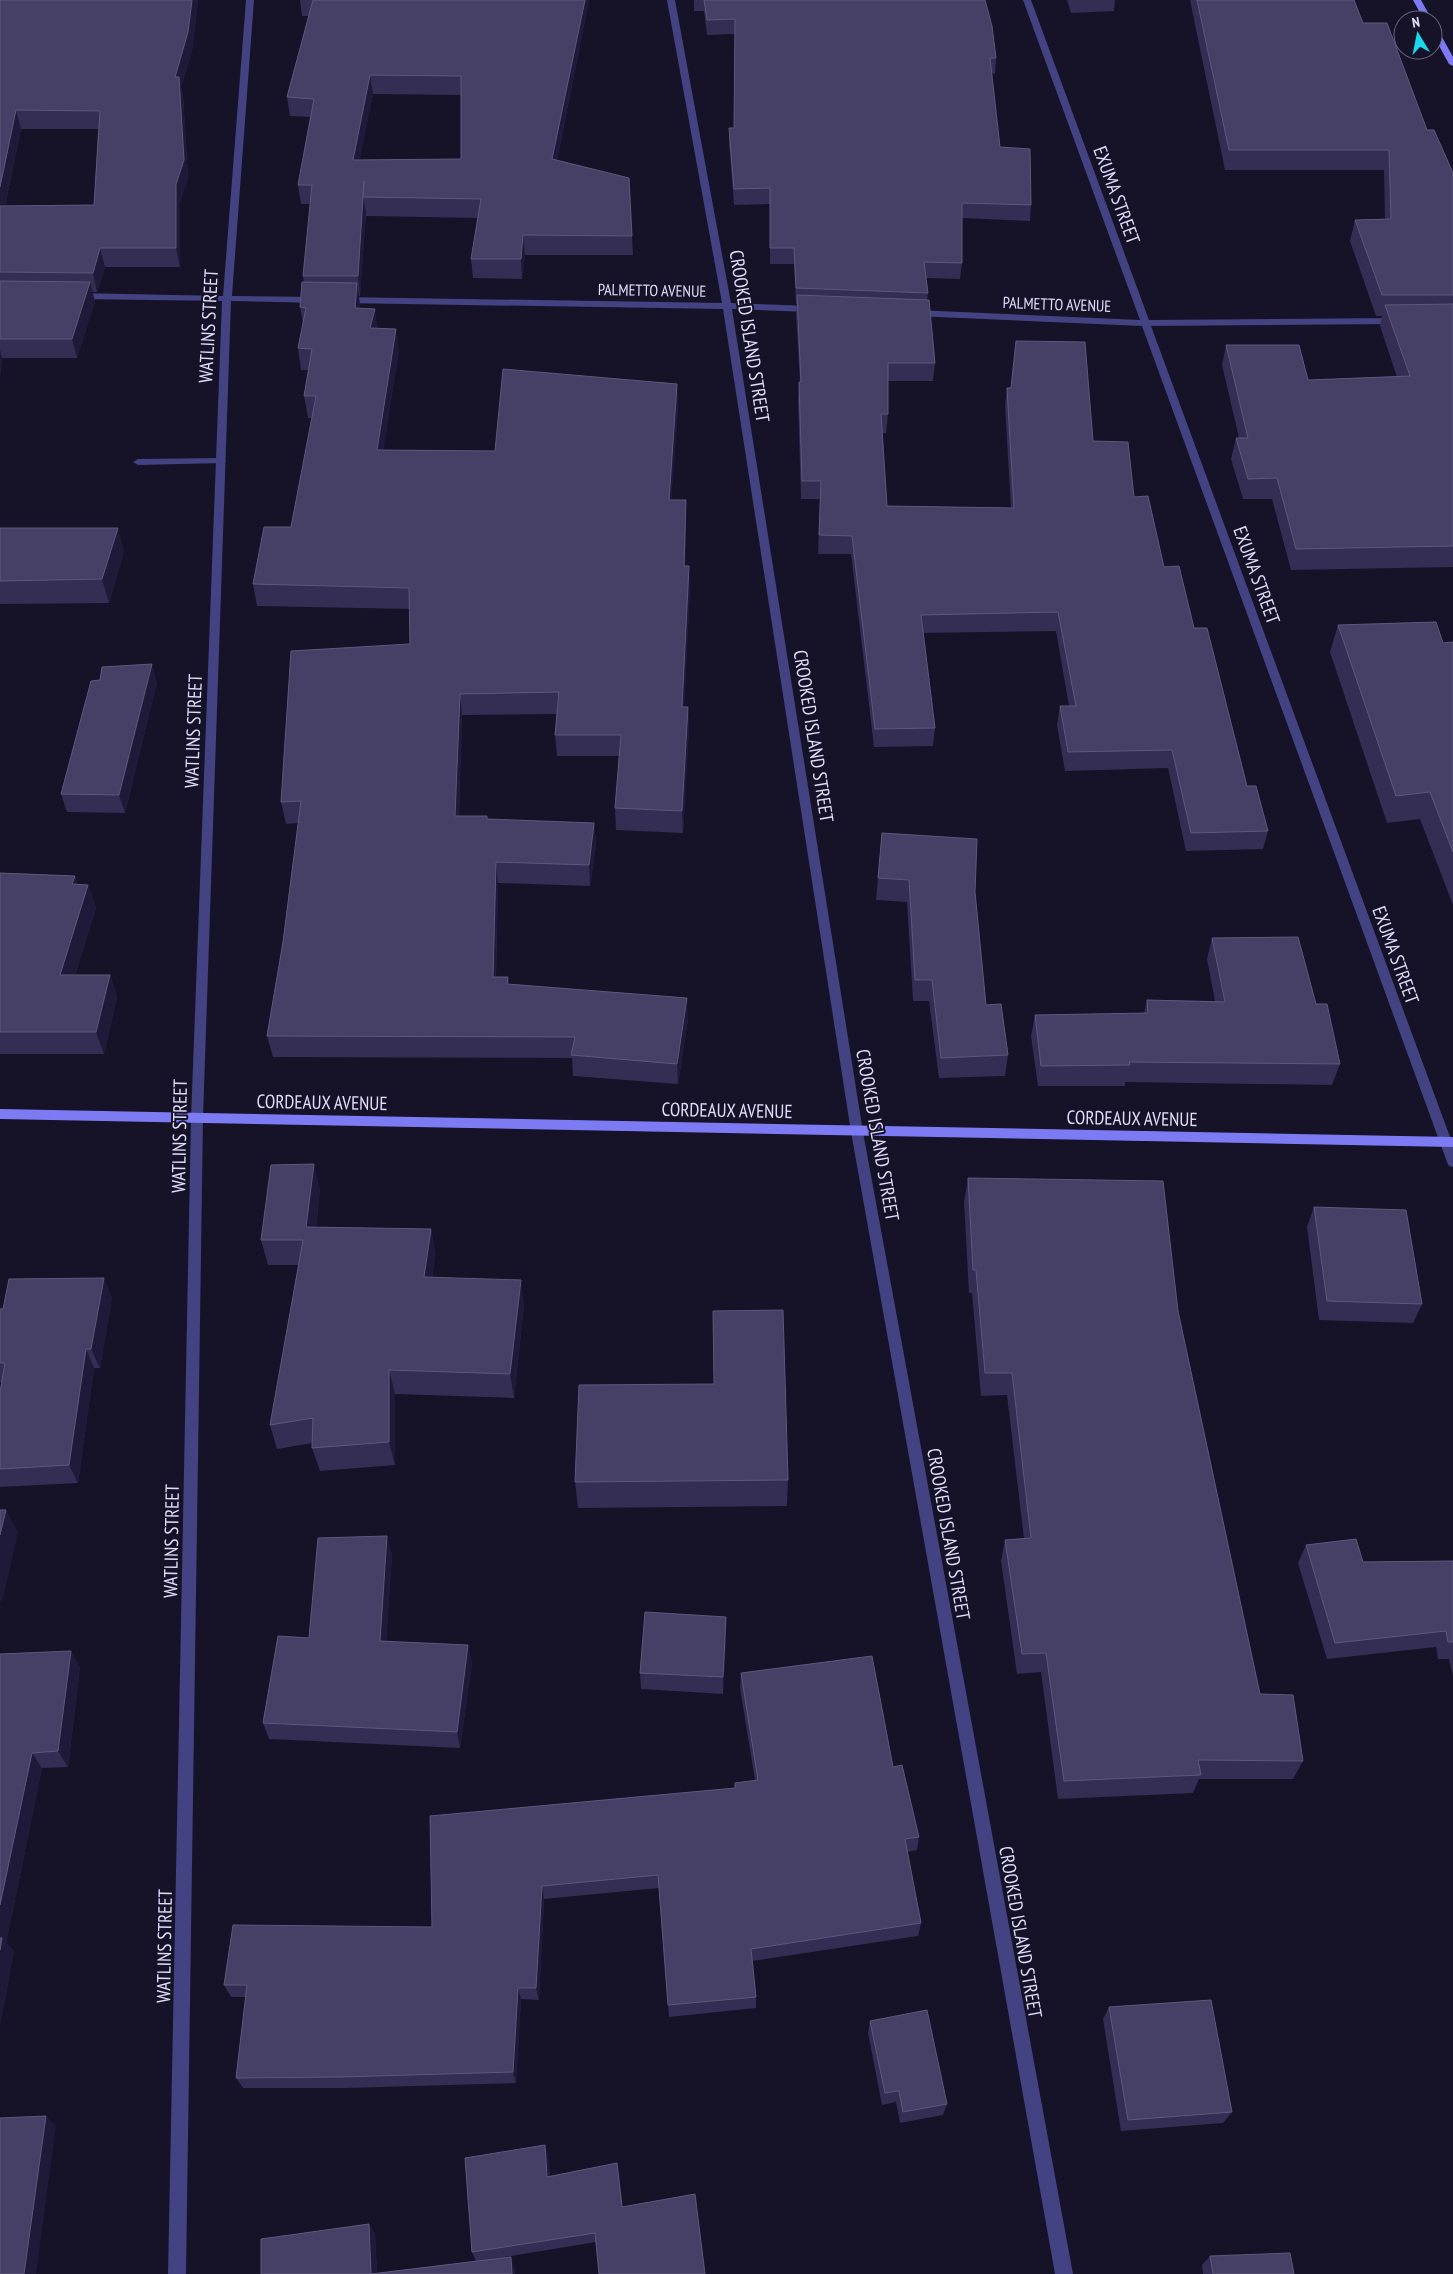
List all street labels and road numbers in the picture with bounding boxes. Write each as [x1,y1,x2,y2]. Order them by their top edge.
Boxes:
street label: EXUMA STREET [1088,143,1146,248]
street label: CROOKED ISLAND STREET [725,248,776,424]
street label: WATLINS STREET [193,268,223,384]
street label: PALMETTO AVENUE [598,279,707,301]
street label: PALMETTO AVENUE [1002,292,1112,316]
street label: EXUMA STREET [1228,523,1286,628]
street label: CROOKED ISLAND STREET [789,648,840,824]
street label: WATLINS STREET [179,673,207,788]
street label: EXUMA STREET [1367,903,1425,1008]
street label: CROOKED ISLAND STREET [851,1047,905,1223]
street label: WATLINS STREET [166,1078,192,1193]
street label: CORDEAUX AVENUE [256,1089,388,1115]
street label: CORDEAUX AVENUE [661,1097,793,1123]
street label: CORDEAUX AVENUE [1066,1105,1198,1131]
street label: CROOKED ISLAND STREET [922,1446,976,1622]
street label: WATLINS STREET [158,1483,184,1598]
street label: CROOKED ISLAND STREET [994,1844,1048,2020]
street label: WATLINS STREET [151,1888,177,2003]

